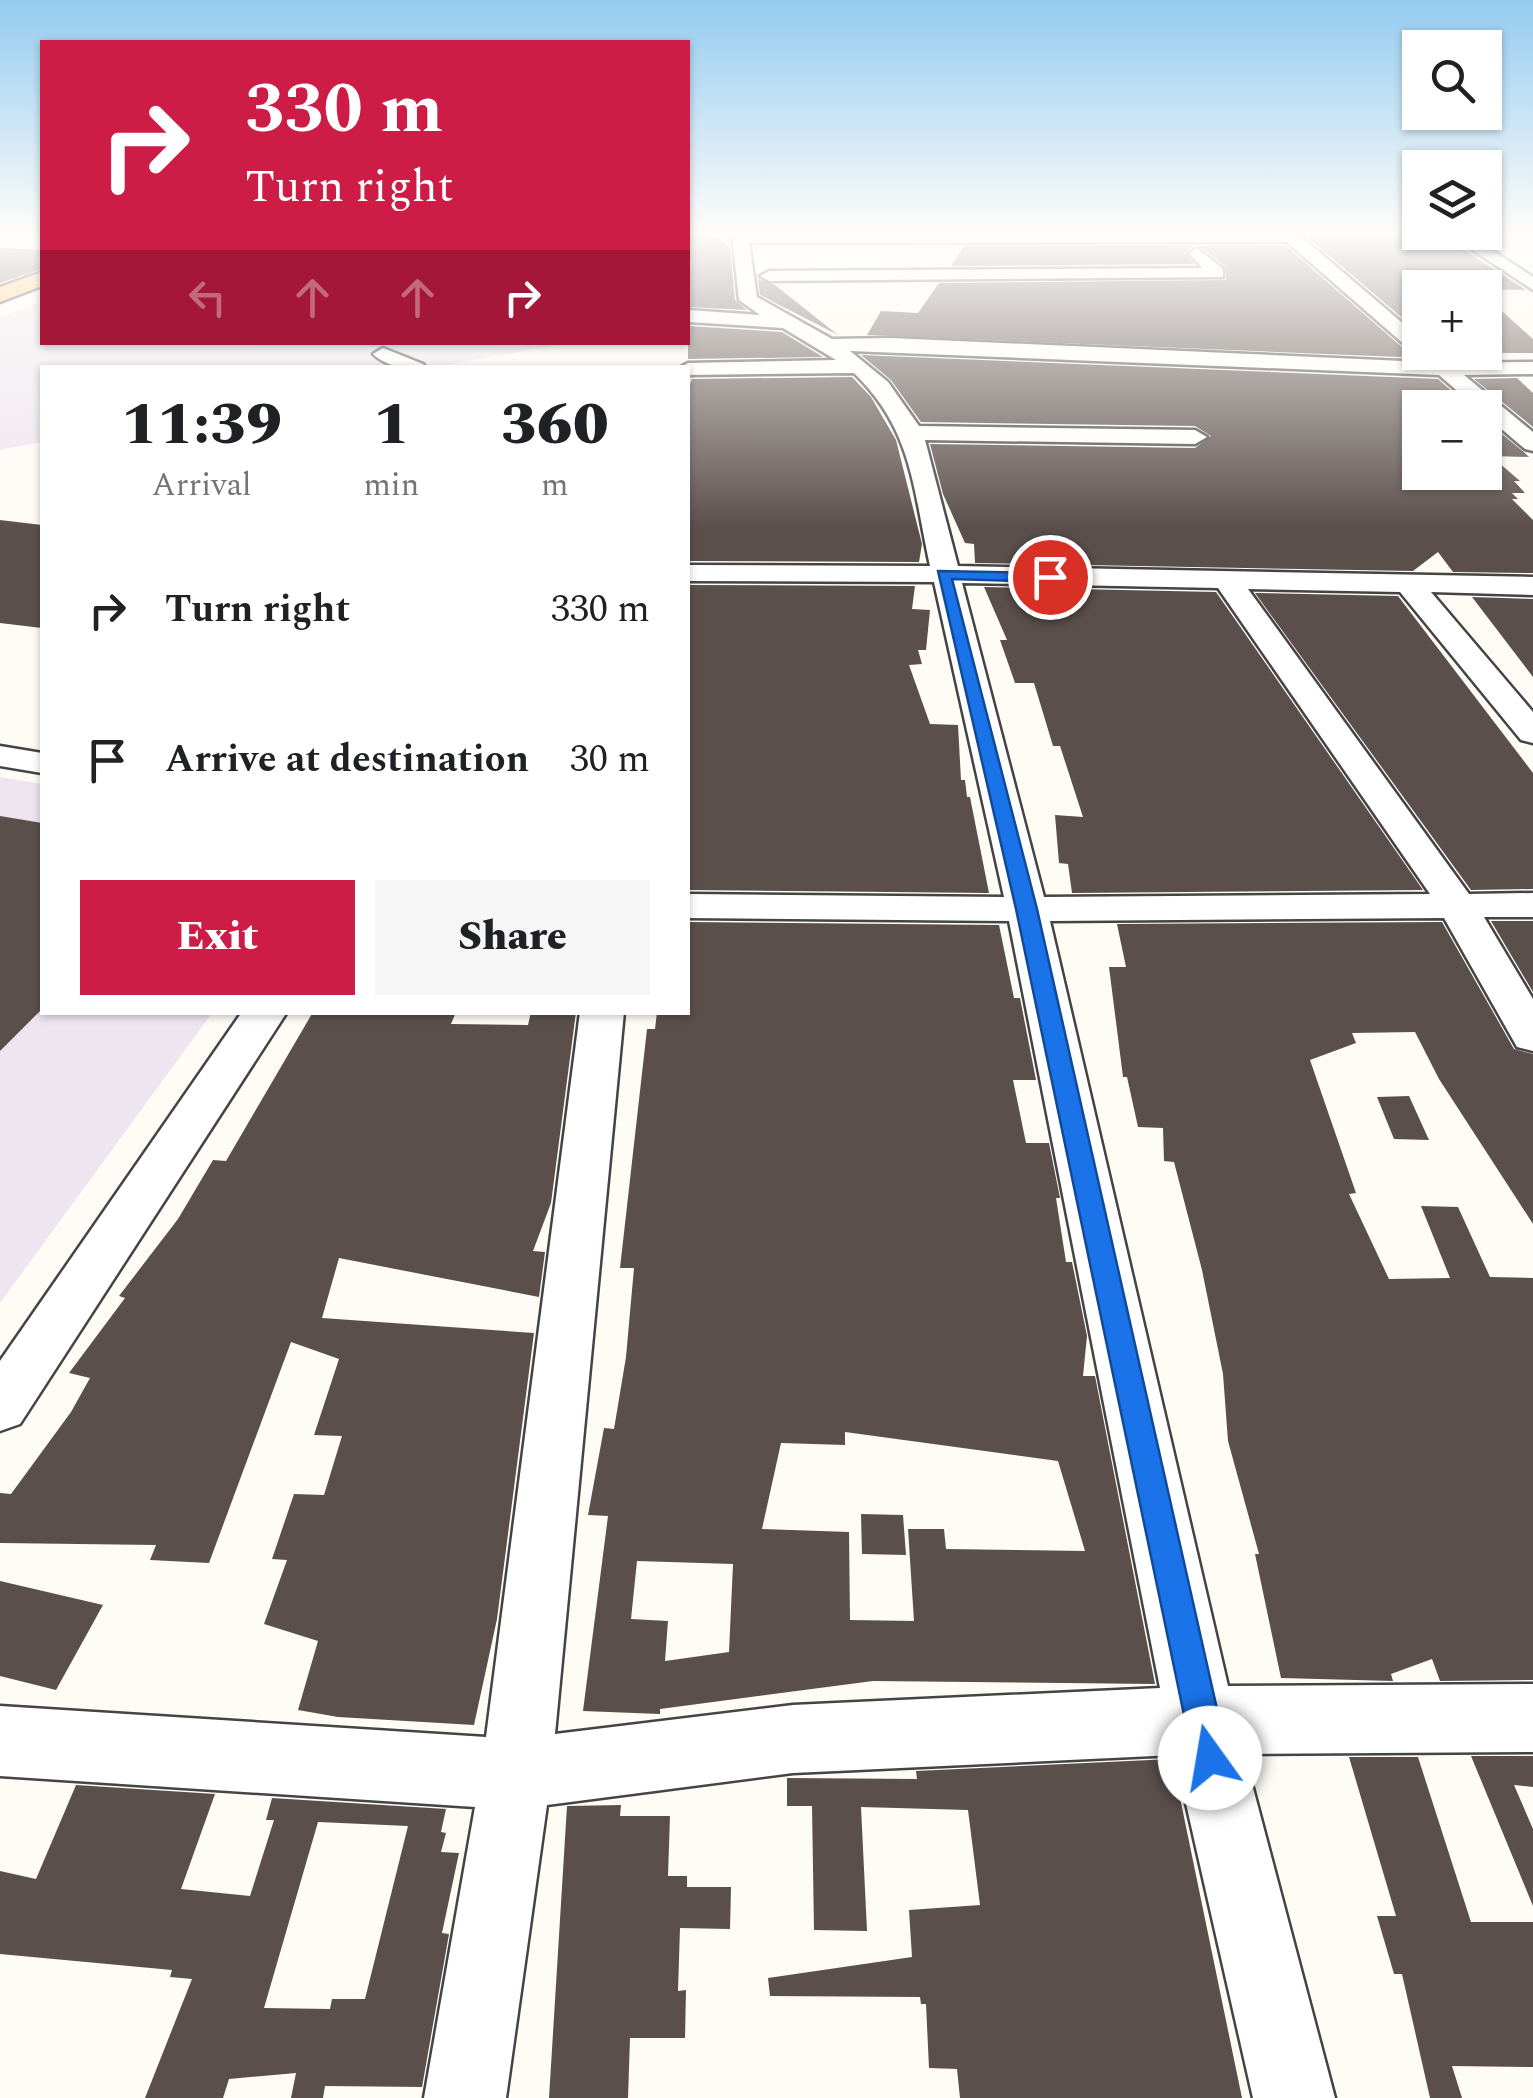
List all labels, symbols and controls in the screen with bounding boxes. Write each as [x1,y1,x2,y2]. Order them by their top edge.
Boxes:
map controls [1402,30,1502,490]
button: search [1402,30,1502,130]
text: 330 m [245,57,443,163]
icon: right [80,80,210,210]
button: layers [1402,150,1502,250]
text: Turn right [245,153,454,222]
icon: left [180,270,235,325]
icon: ahead [285,270,340,325]
icon: ahead [390,270,445,325]
icon: right [495,270,550,325]
button: + [1402,270,1502,370]
text: 11:39 [121,379,282,471]
text: 1 [373,379,409,471]
text: 360 [501,379,609,471]
button: − [1402,390,1502,490]
text: Arrival [152,461,252,510]
text: min [363,461,419,510]
text: m [541,461,568,510]
pin [1008,535,1093,620]
icon: arrive [1023,550,1078,605]
text: Turn right [165,581,350,639]
text: 330 m [551,581,650,639]
icon: right [80,583,135,638]
text: Arrive at destination [165,731,529,789]
text: 30 m [570,731,650,789]
icon: arrive [80,733,135,788]
button: Exit [80,880,355,995]
button: Share [375,880,650,995]
position arrow [1158,1706,1262,1810]

